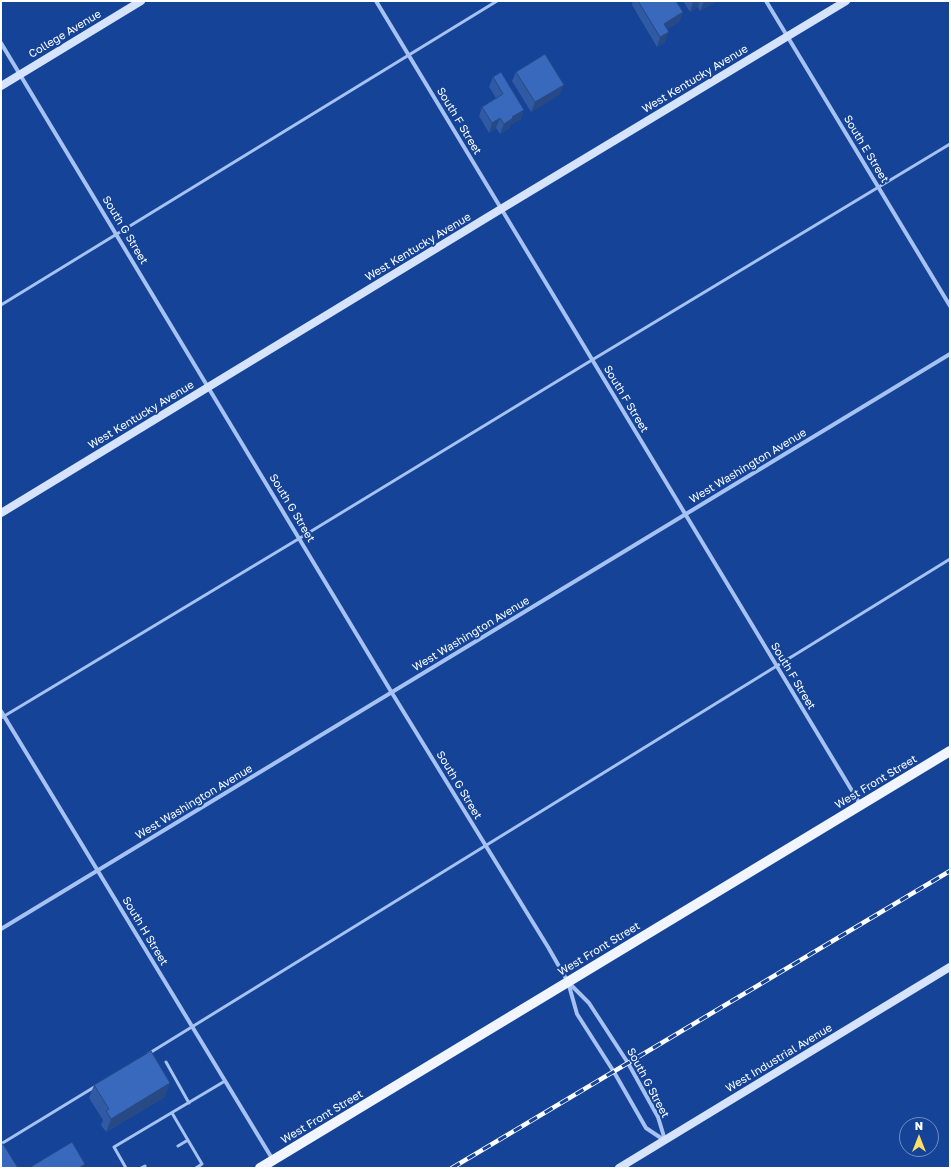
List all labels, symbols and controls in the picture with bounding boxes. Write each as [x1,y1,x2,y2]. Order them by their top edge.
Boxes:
street label: College Avenue [26,7,104,61]
street label: West Kentucky Avenue [640,42,750,116]
street label: South F Street [434,85,484,157]
street label: South E Street [841,113,891,185]
street label: South G Street [99,193,151,267]
street label: West Kentucky Avenue [363,210,473,284]
street label: South F Street [601,363,651,435]
street label: West Kentucky Avenue [86,378,196,452]
street label: West Washington Avenue [687,426,809,506]
street label: South G Street [266,471,318,545]
street label: West Washington Avenue [410,594,532,674]
street label: South F Street [768,640,818,712]
street label: South G Street [433,748,485,822]
street label: West Front Street [833,752,919,812]
street label: West Washington Avenue [133,762,255,842]
street label: South H Street [119,894,171,968]
street label: West Front Street [556,919,642,979]
street label: West Industrial Avenue [723,1021,835,1095]
street label: South G Street [624,1046,672,1120]
street label: West Front Street [279,1087,365,1147]
north arrow [899,1117,939,1157]
text: N [915,1119,923,1132]

